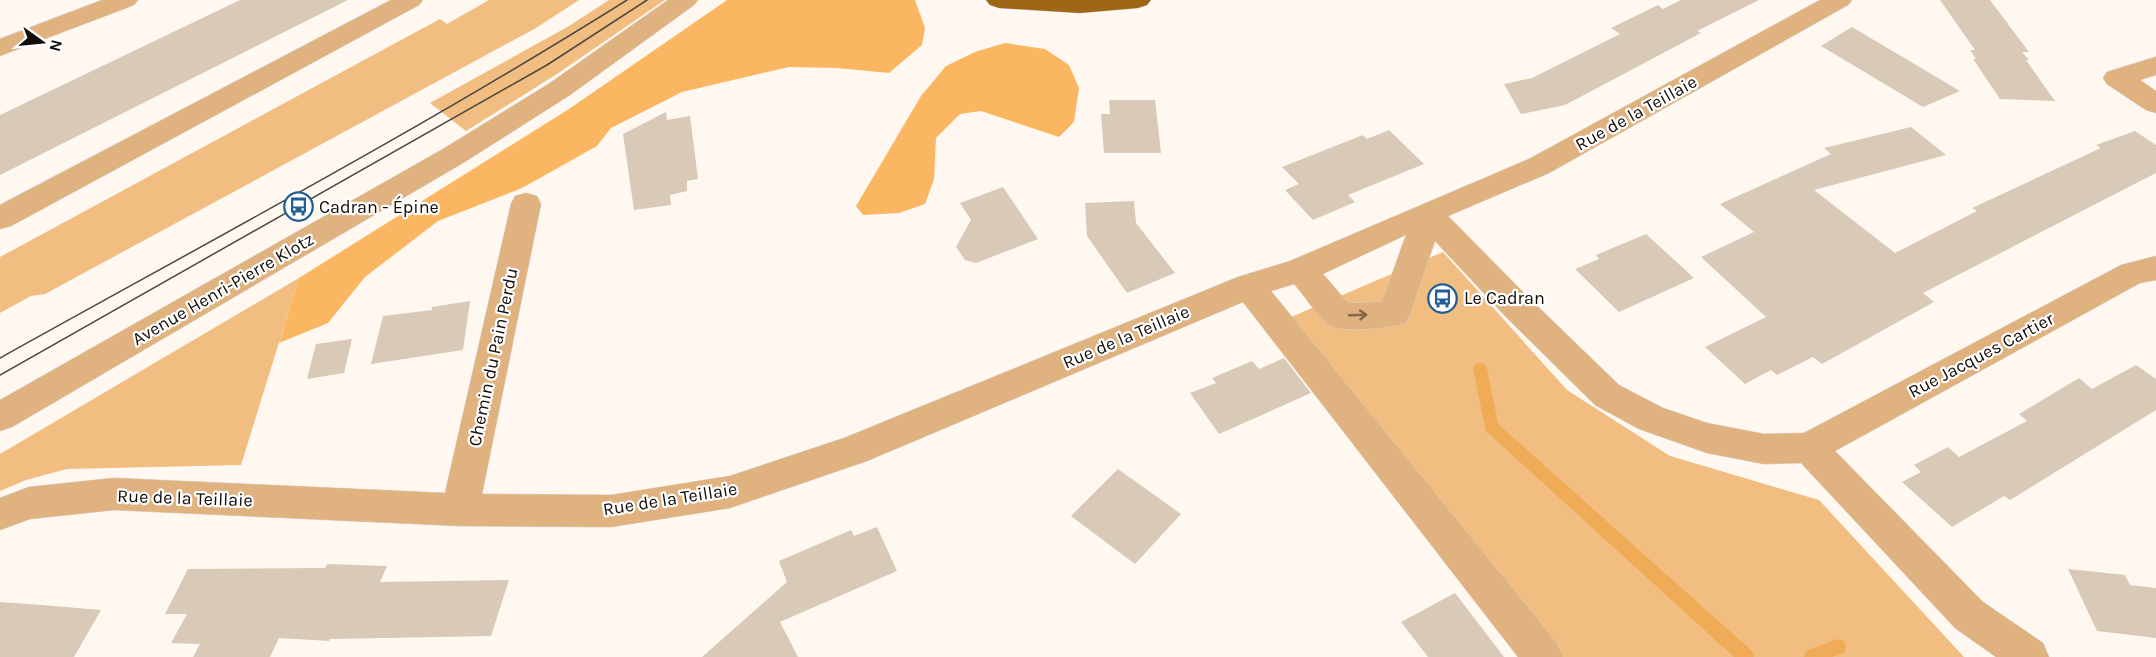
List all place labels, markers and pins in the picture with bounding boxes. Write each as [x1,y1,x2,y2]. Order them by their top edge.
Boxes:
bus stop icon: Cadran - Épine [282,191,314,223]
place label: Cadran - Épine [319,195,439,218]
bus stop icon: Le Cadran [1427,282,1459,314]
place label: Le Cadran [1464,287,1545,309]

